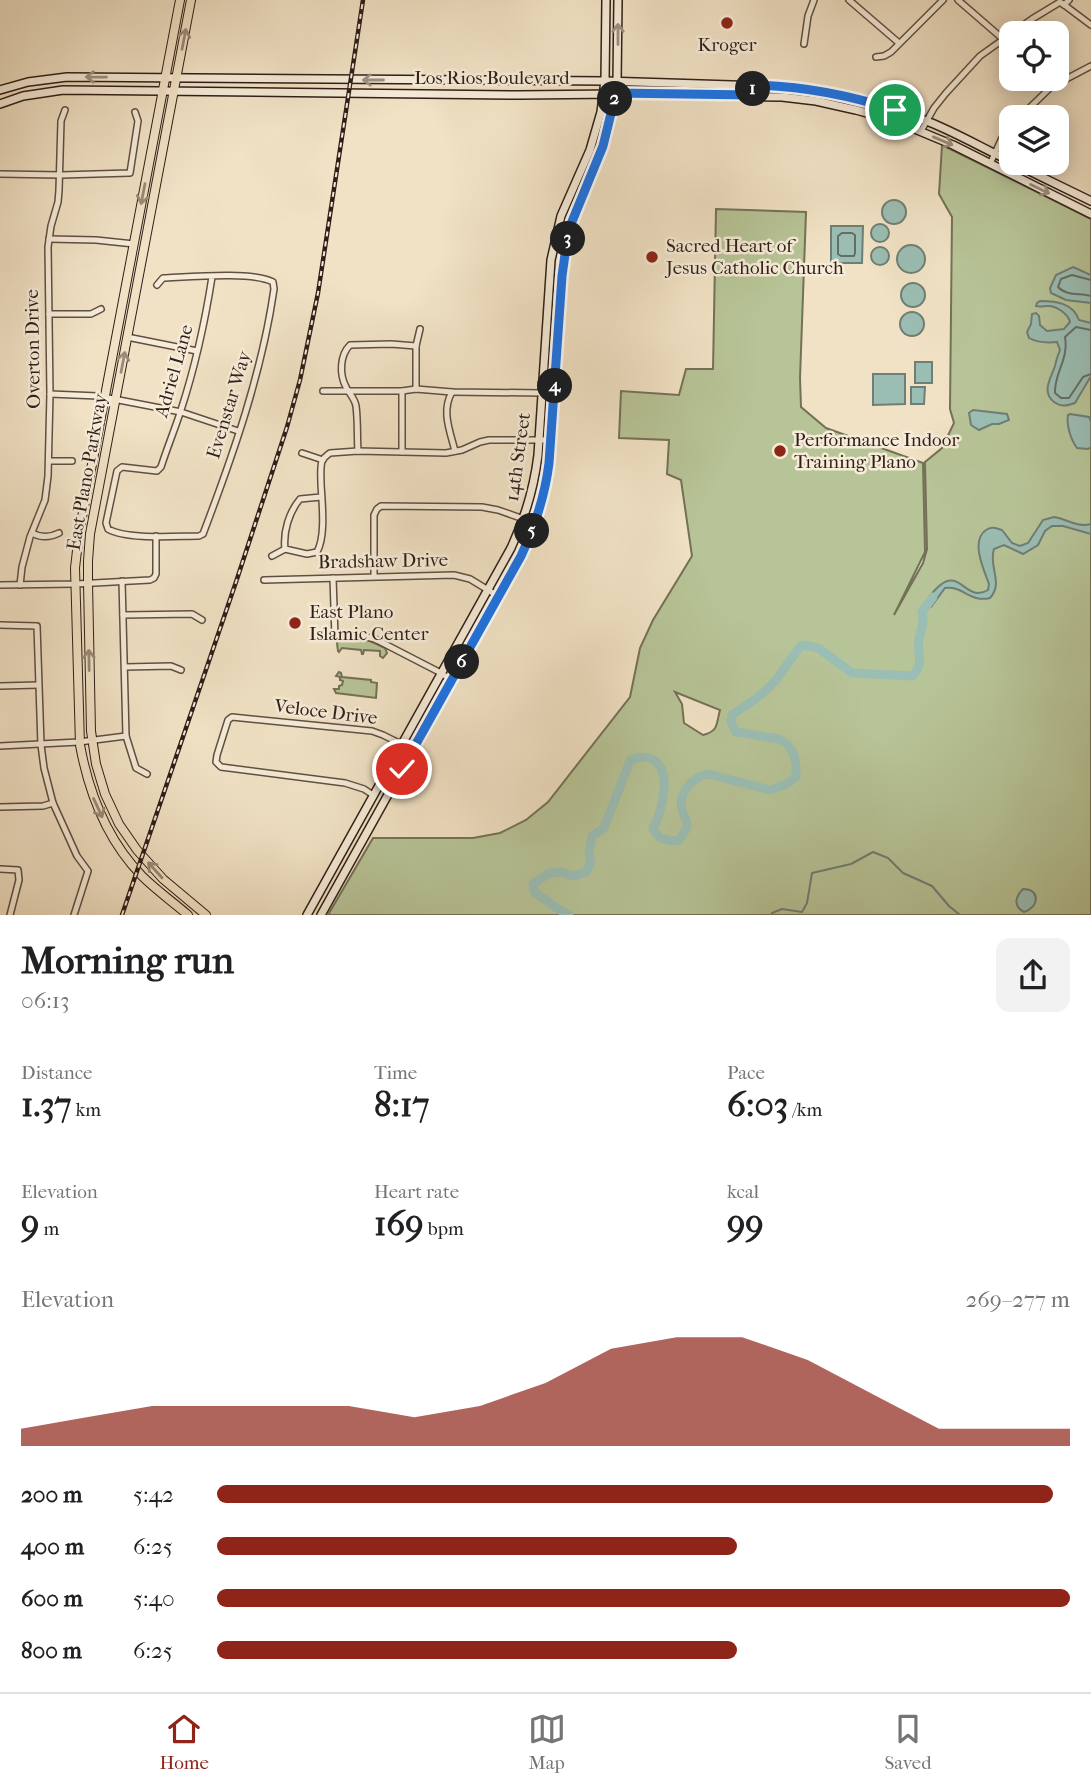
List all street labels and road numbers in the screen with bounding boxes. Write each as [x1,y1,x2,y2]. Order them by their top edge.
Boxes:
street label: Los Rios Boulevard [414,67,570,89]
street label: Overton Drive [21,289,45,409]
street label: Adriel Lane [150,322,198,421]
street label: Evenstar Way [202,348,256,462]
street label: East Plano Parkway [62,391,112,552]
street label: 14th Street [501,411,535,503]
street label: Bradshaw Drive [318,549,448,573]
street label: Veloce Drive [272,695,379,729]

